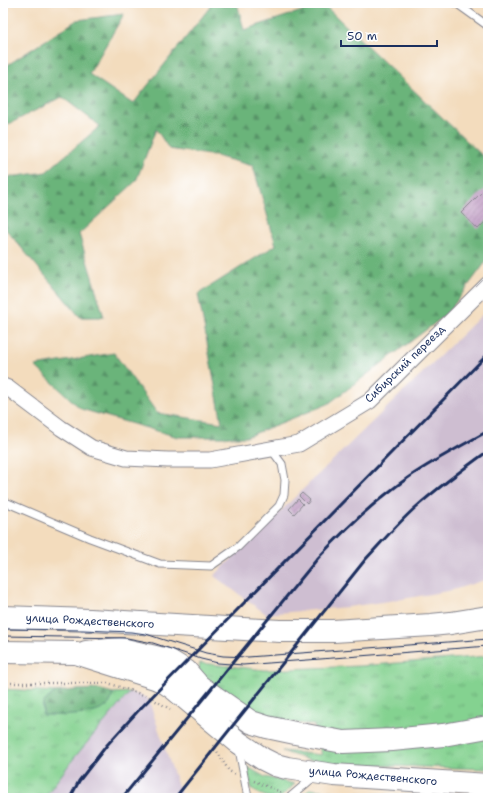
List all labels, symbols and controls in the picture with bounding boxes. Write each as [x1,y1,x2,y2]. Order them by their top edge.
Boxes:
scale bar [341,22,437,48]
text: 50 m [347,28,377,44]
street label: Сибирский переезд [362,322,448,406]
street label: улица Рождественского [25,610,155,632]
street label: улица Рождественского [308,763,438,789]

